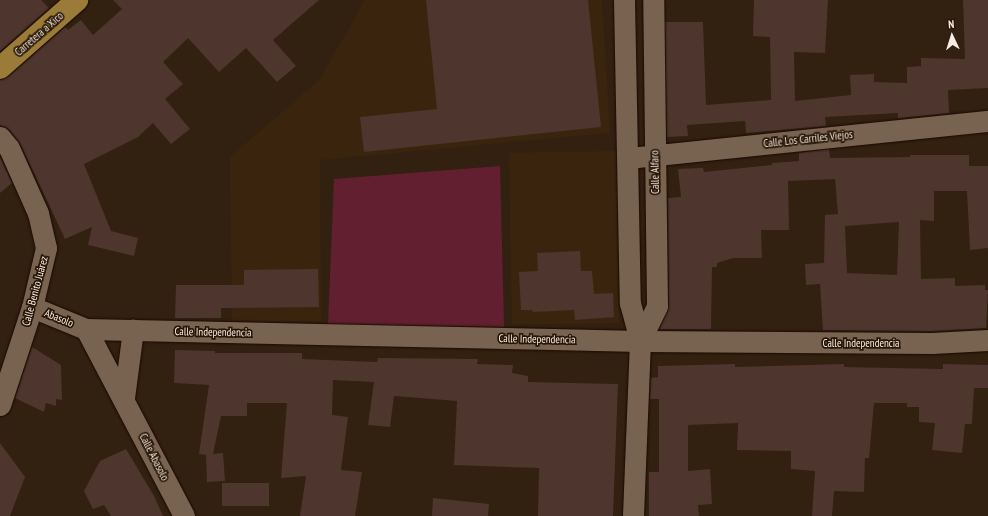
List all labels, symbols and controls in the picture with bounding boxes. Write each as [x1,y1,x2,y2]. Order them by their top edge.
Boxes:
street label: Carretera a Xico [12,9,66,59]
north arrow [932,16,972,56]
text: N [948,17,955,31]
street label: Calle Los Carriles Viejos [763,128,853,150]
street label: Calle Alfaro [648,150,662,194]
street label: Calle Benito Juárez [19,255,51,327]
street label: Abasolo [43,306,75,330]
street label: Calle Independencia [174,325,252,339]
street label: Calle Independencia [498,332,576,346]
street label: Calle Independencia [823,336,899,350]
street label: Calle Abasolo [136,431,172,483]

